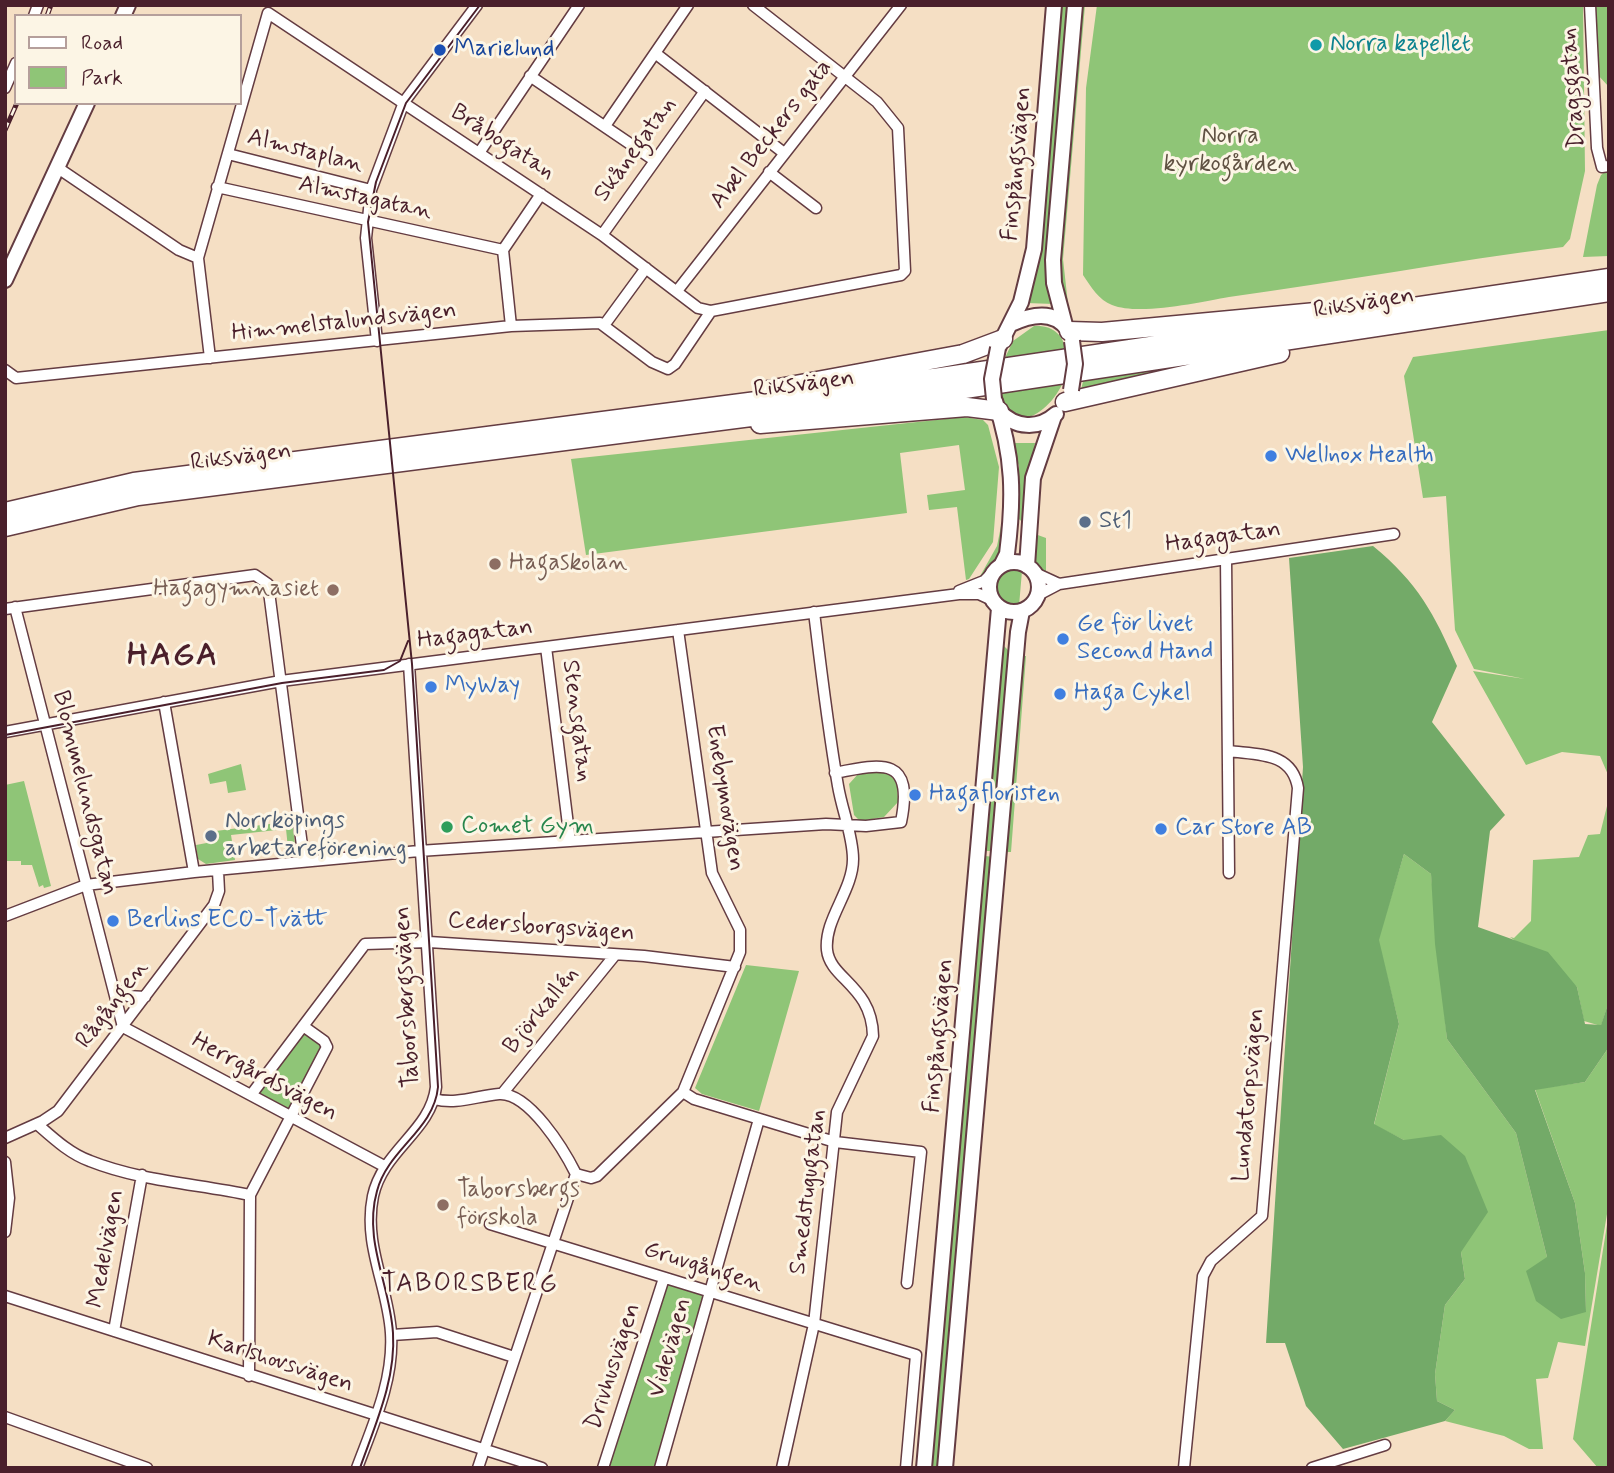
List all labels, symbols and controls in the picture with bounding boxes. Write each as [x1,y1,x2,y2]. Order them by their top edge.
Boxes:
legend [14,14,242,105]
street label: Dragsgatan [1555,27,1593,149]
text: Road [81,29,123,57]
place label: Norra kapellet [1330,31,1471,59]
place label: Marielund [454,36,554,64]
marker: Norra kapellet [1308,37,1324,53]
marker: Marielund [432,42,448,58]
street label: Abel Beckers gata [705,55,839,215]
text: Park [81,64,123,92]
street label: Finspångsvägen [997,86,1039,242]
street label: Skånegatan [588,92,684,208]
street label: Bråbogatan [444,99,560,187]
park label: Norra kyrkogården [1163,123,1297,179]
street label: Almstaplan [244,124,366,180]
street label: Almstagatan [296,171,434,227]
street label: Riksvägen [1312,282,1416,326]
street label: Himmelstalundsvägen [230,297,458,349]
street label: Riksvägen [752,365,856,405]
street label: Riksvägen [189,438,293,478]
place label: Wellnox Health [1285,442,1434,470]
marker: Wellnox Health [1263,448,1279,464]
place label: St1 [1099,508,1132,536]
marker: St1 [1077,514,1093,530]
street label: Hagagatan [1163,516,1283,560]
place label: Hagaskolan [509,550,627,578]
marker: Hagaskolan [487,556,503,572]
place label: Hagagymnasiet [153,576,319,604]
marker: Hagagymnasiet [325,582,341,598]
place label: Ge för livet Second Hand [1077,611,1213,667]
street label: Hagagatan [416,614,534,656]
marker: Ge för livet Second Hand [1055,631,1071,647]
district label: HAGA [128,638,218,676]
street label: Stensgatan [554,658,598,784]
place label: MyWay [445,673,520,701]
marker: MyWay [423,679,439,695]
place label: Haga Cykel [1074,680,1190,708]
marker: Haga Cykel [1052,686,1068,702]
street label: Blommelundsgatan [45,688,123,898]
street label: Enebymovägen [698,723,750,873]
place label: Hagafloristen [929,781,1060,809]
marker: Hagafloristen [907,787,923,803]
place label: Norrköpings arbetareförening [225,808,407,864]
place label: Comet Gym [461,813,594,841]
place label: Car Store AB [1175,815,1312,843]
marker: Comet Gym [439,819,455,835]
marker: Car Store AB [1153,821,1169,837]
marker: Norrköpings arbetareförening [203,828,219,844]
street label: Taborsbergsvägen [389,906,427,1088]
place label: Berlins ECO-Tvätt [127,907,327,935]
street label: Cedersborgsvägen [447,907,635,949]
marker: Berlins ECO-Tvätt [105,913,121,929]
street label: Rågången [70,955,156,1055]
street label: Finspångsvägen [919,958,961,1114]
street label: Björkallén [498,961,586,1061]
street label: Lundatorpsvägen [1228,1007,1272,1183]
street label: Herrgårdsvägen [186,1027,342,1129]
street label: Smedstugugatan [785,1108,833,1276]
place label: Taborsbergs förskola [457,1177,580,1233]
street label: Medelvägen [82,1188,132,1310]
marker: Taborsbergs förskola [435,1197,451,1213]
street label: Gruvgången [640,1236,766,1300]
district label: TABORSBERG [381,1270,559,1302]
street label: Videvägen [643,1295,699,1401]
street label: Drivhusvägen [580,1300,648,1434]
street label: Karlshovsvägen [203,1326,357,1400]

